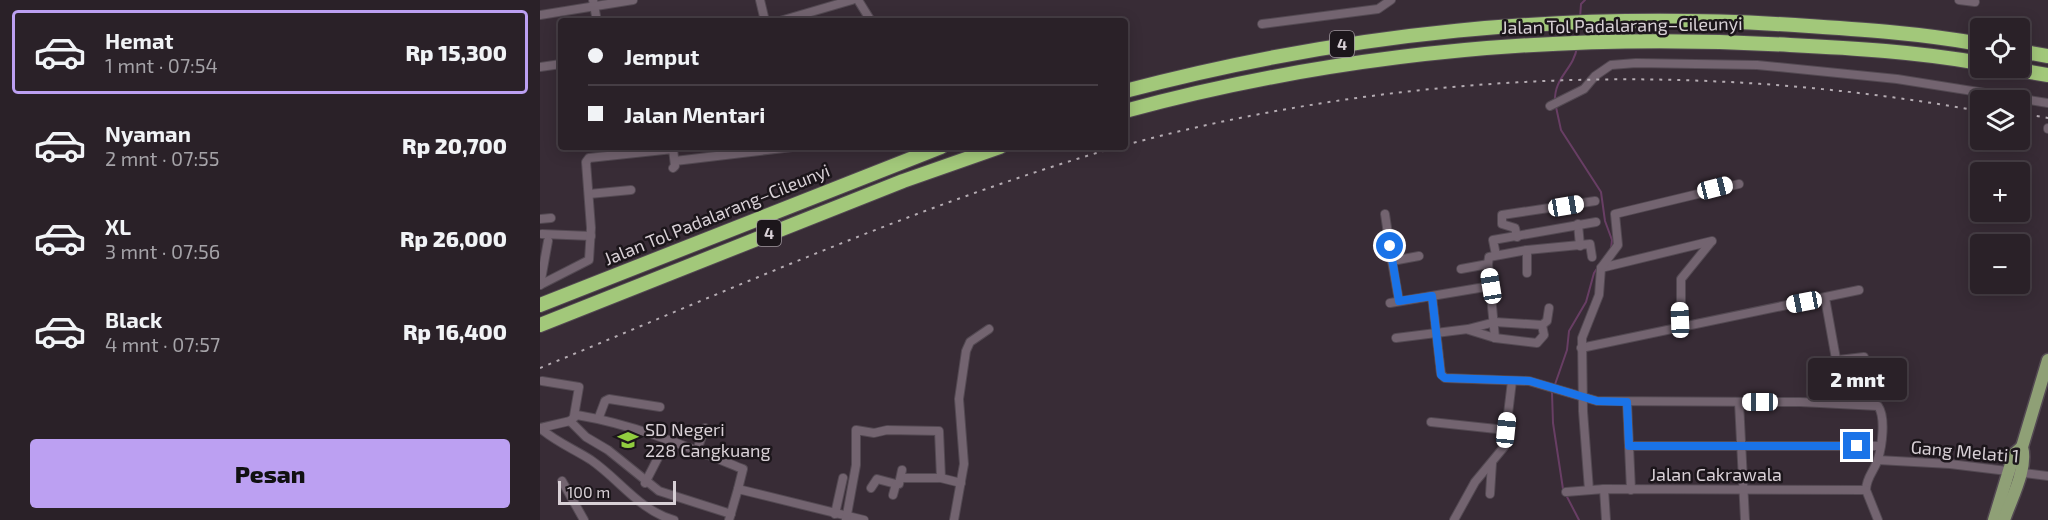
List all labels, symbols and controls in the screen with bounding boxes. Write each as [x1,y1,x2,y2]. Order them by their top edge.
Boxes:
street label: Jalan Tol Padalarang–Cileunyi [1501,12,1743,38]
map controls [1970,18,2030,294]
button: locate [1970,18,2030,78]
icon: car [33,25,87,79]
text: Hemat [105,27,174,53]
road number: 4 [1330,31,1354,57]
text: Rp 15,300 [406,39,507,65]
text: Jemput [624,43,699,69]
text: 1 mnt · 07:54 [105,53,218,77]
button: layers [1970,90,2030,150]
text: Jalan Mentari [624,101,765,127]
icon: car [33,118,87,172]
text: Nyaman [105,120,191,146]
text: Rp 20,700 [402,132,507,158]
text: 2 mnt · 07:55 [105,146,220,170]
street label: Jalan Tol Padalarang–Cileunyi [601,159,833,269]
button: + [1970,162,2030,222]
car [1695,175,1735,201]
car [1547,194,1585,218]
icon: car [33,211,87,265]
text: XL [105,213,131,239]
road number: 4 [757,220,781,246]
text: Rp 26,000 [400,225,507,251]
route start [1376,232,1403,259]
button: − [1970,234,2030,294]
text: 3 mnt · 07:56 [105,239,220,263]
car [1479,267,1503,305]
car [1785,290,1823,314]
car [1670,302,1690,338]
icon: car [33,304,87,358]
text: Black [105,306,162,332]
text: Rp 16,400 [403,318,507,344]
text: 4 mnt · 07:57 [105,332,220,356]
callout: 2 mnt [1808,359,1906,401]
text: 2 mnt [1830,367,1885,391]
car [1742,393,1778,411]
car [1495,411,1517,449]
place label: SD Negeri 228 Cangkuang [645,418,771,461]
school or university icon: SD Negeri 228 Cangkuang [616,428,640,452]
route end [1843,432,1870,459]
street label: Gang Melati 1 [1910,435,2020,467]
button: Pesan [30,439,510,508]
street label: Jalan Cakrawala [1650,463,1782,485]
scale bar [558,478,676,506]
text: 100 m [567,482,610,501]

